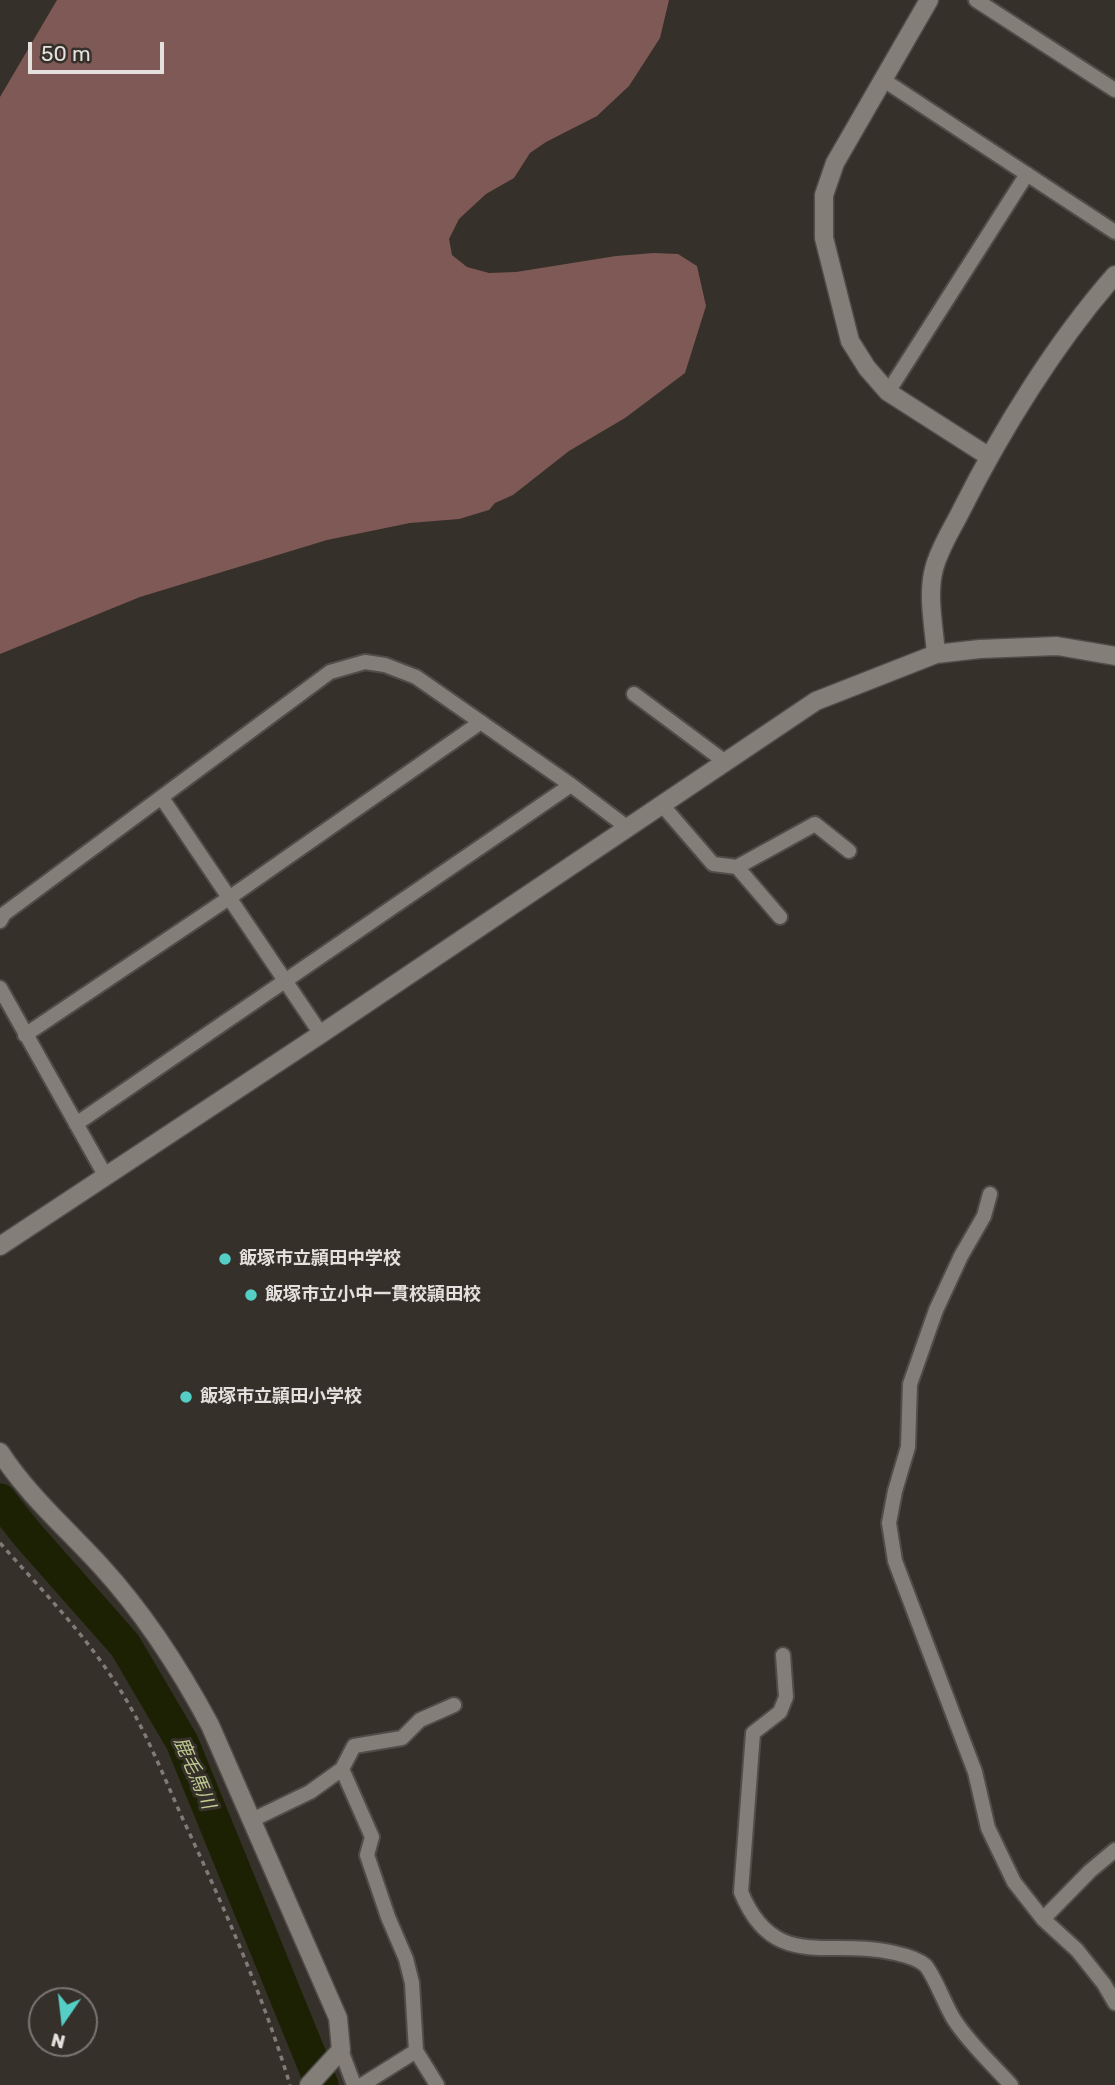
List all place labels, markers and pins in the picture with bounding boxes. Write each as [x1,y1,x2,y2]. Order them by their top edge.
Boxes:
place label: 飯塚市立頴田中学校 [239,1248,401,1270]
marker: 飯塚市立頴田中学校 [217,1251,233,1267]
place label: 飯塚市立小中一貫校頴田校 [265,1284,481,1306]
marker: 飯塚市立小中一貫校頴田校 [243,1287,259,1303]
place label: 飯塚市立頴田小学校 [200,1386,362,1408]
marker: 飯塚市立頴田小学校 [178,1389,194,1405]

